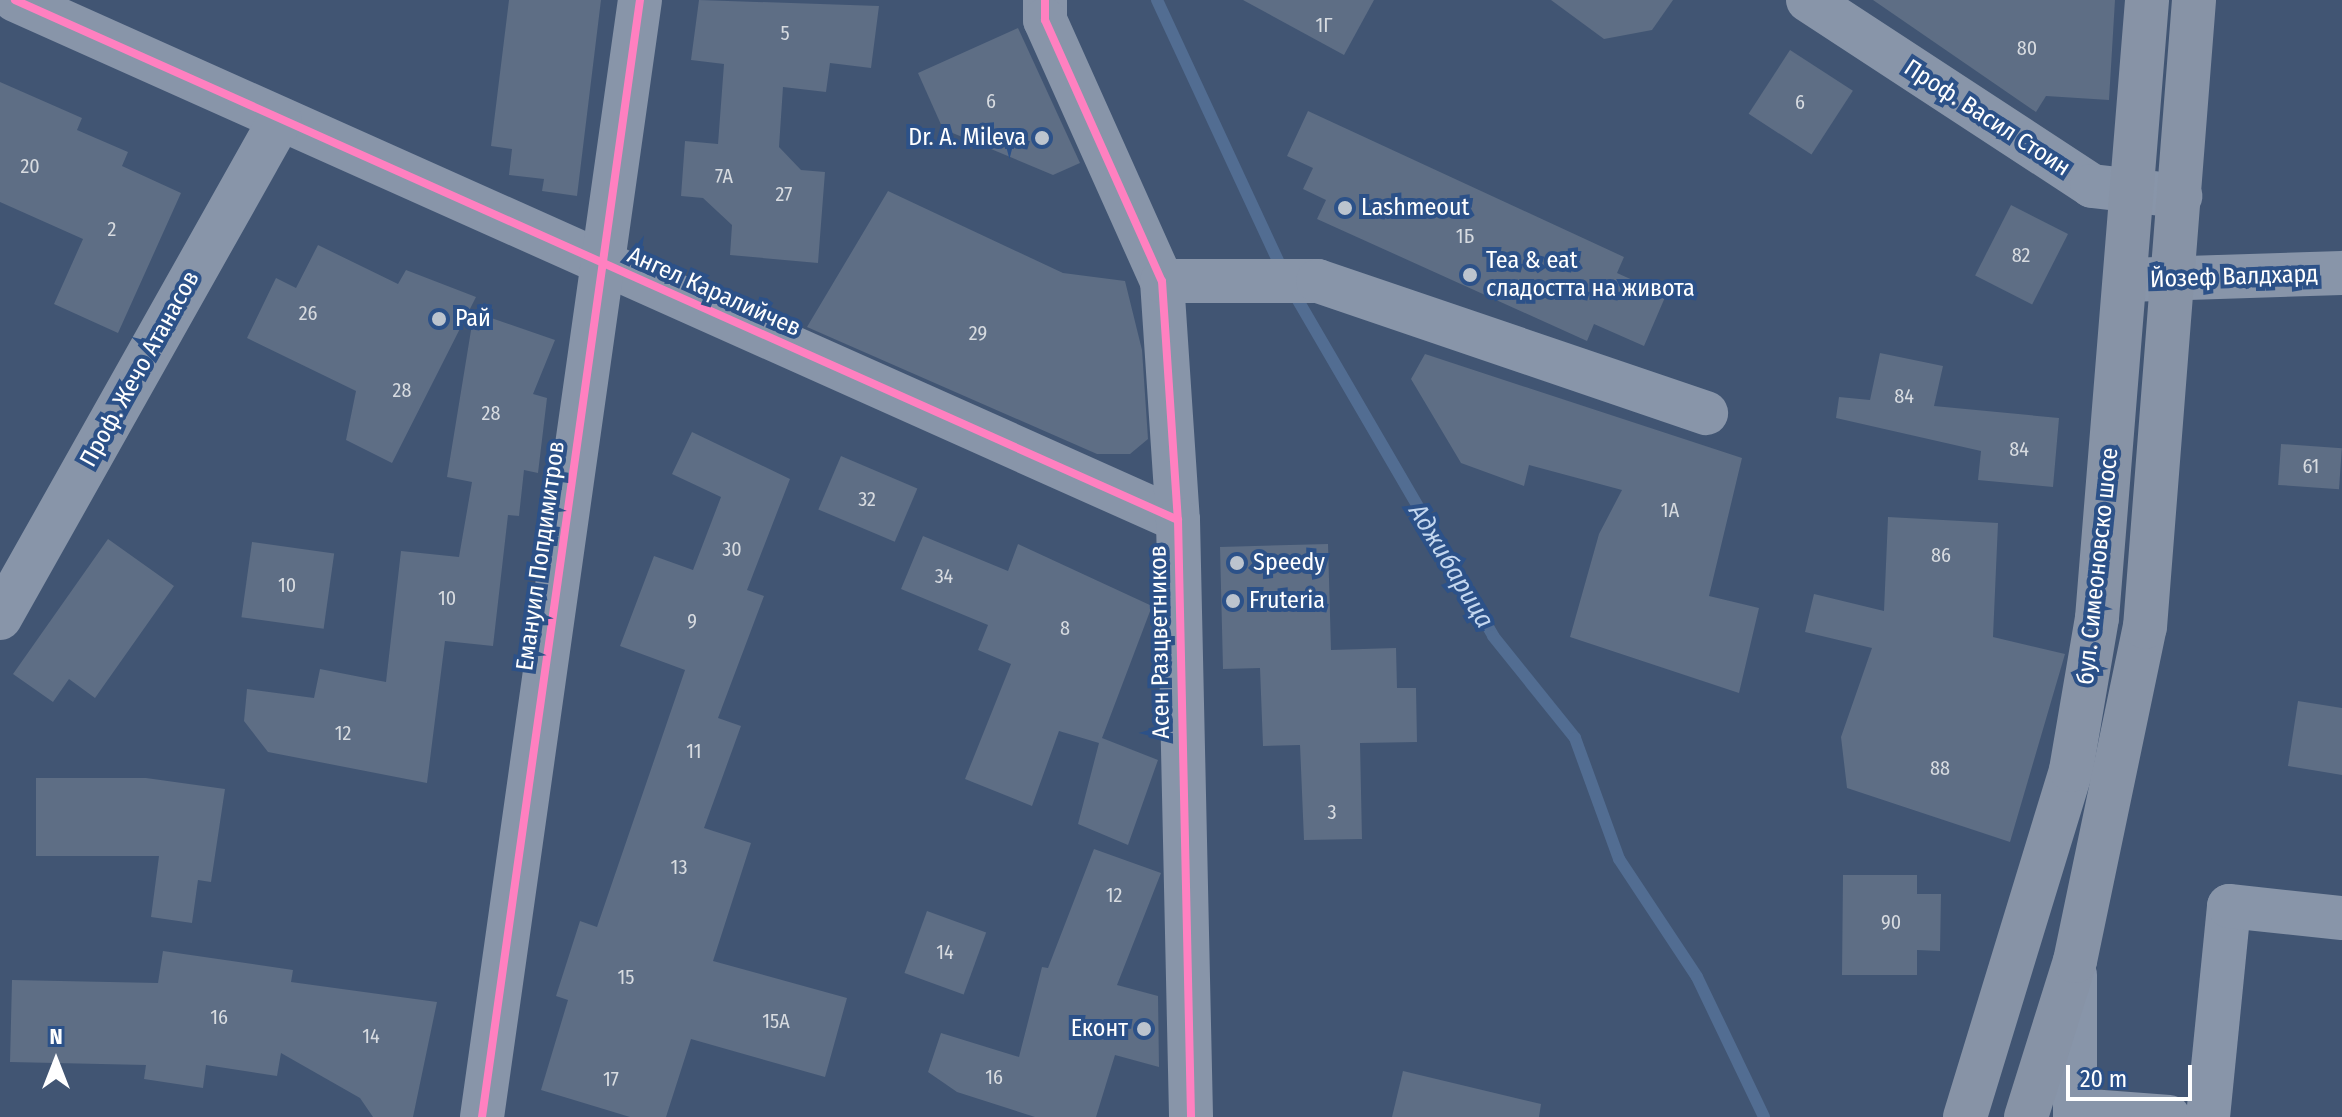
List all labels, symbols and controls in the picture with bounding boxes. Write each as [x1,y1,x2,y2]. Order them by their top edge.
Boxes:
house number: 1Г [1316,13,1332,37]
house number: 5 [780,21,790,45]
house number: 80 [2017,36,2037,60]
street label: Проф. Васил Стоин [1898,54,2076,182]
house number: 6 [986,89,996,113]
house number: 6 [1795,90,1805,114]
place label: Dr. A. Mileva [908,124,1026,152]
marker: Dr. A. Mileva [1033,129,1051,147]
house number: 20 [20,154,40,178]
house number: 7A [715,164,733,188]
house number: 27 [776,182,792,206]
place label: Lashmeout [1361,194,1469,222]
marker: Lashmeout [1336,199,1354,217]
house number: 2 [108,217,116,241]
house number: 1Б [1456,224,1474,248]
street label: Ангел Каралийчев [623,241,805,343]
house number: 82 [2012,243,2030,267]
place label: Tea & eat сладостта на живота [1486,247,1695,303]
street label: Йозеф Валдхард [2149,260,2319,294]
street label: Проф. Жечо Атанасов [74,266,206,472]
marker: Tea & eat сладостта на живота [1461,266,1479,284]
house number: 26 [299,301,317,325]
place label: Рай [455,305,491,333]
marker: Рай [430,310,448,328]
house number: 29 [969,321,987,345]
house number: 28 [393,378,411,402]
house number: 84 [1894,384,1914,408]
house number: 28 [482,401,500,425]
house number: 84 [2009,437,2029,461]
street label: Емануил Попдимитров [511,439,571,673]
street label: бул. Симеоновско шосе [2071,446,2125,686]
house number: 61 [2303,454,2319,478]
house number: 32 [858,487,876,511]
water label: Аджибарица [1402,498,1500,634]
house number: 1А [1661,498,1679,522]
house number: 30 [722,537,742,561]
house number: 86 [1931,543,1951,567]
street label: Асен Разцветников [1144,545,1176,739]
place label: Speedy [1253,549,1325,577]
marker: Speedy [1228,554,1246,572]
house number: 34 [935,564,953,588]
house number: 10 [278,573,296,597]
house number: 10 [438,586,456,610]
place label: Fruteria [1249,587,1325,615]
marker: Fruteria [1224,592,1242,610]
house number: 9 [687,609,697,633]
house number: 8 [1060,616,1070,640]
house number: 12 [335,721,351,745]
house number: 11 [686,739,702,763]
house number: 88 [1930,756,1950,780]
house number: 3 [1327,800,1337,824]
house number: 13 [671,855,687,879]
house number: 12 [1106,883,1122,907]
house number: 90 [1881,910,1901,934]
house number: 14 [936,940,954,964]
house number: 15 [618,965,634,989]
house number: 16 [210,1005,228,1029]
house number: 15А [762,1009,790,1033]
place label: Еконт [1071,1015,1128,1043]
marker: Еконт [1135,1020,1153,1038]
north arrow [16,1021,96,1101]
text: N [49,1023,63,1050]
house number: 14 [362,1024,380,1048]
scale bar [2070,1049,2196,1099]
house number: 16 [985,1065,1003,1089]
text: 20 m [2080,1065,2127,1093]
house number: 17 [603,1067,619,1091]

